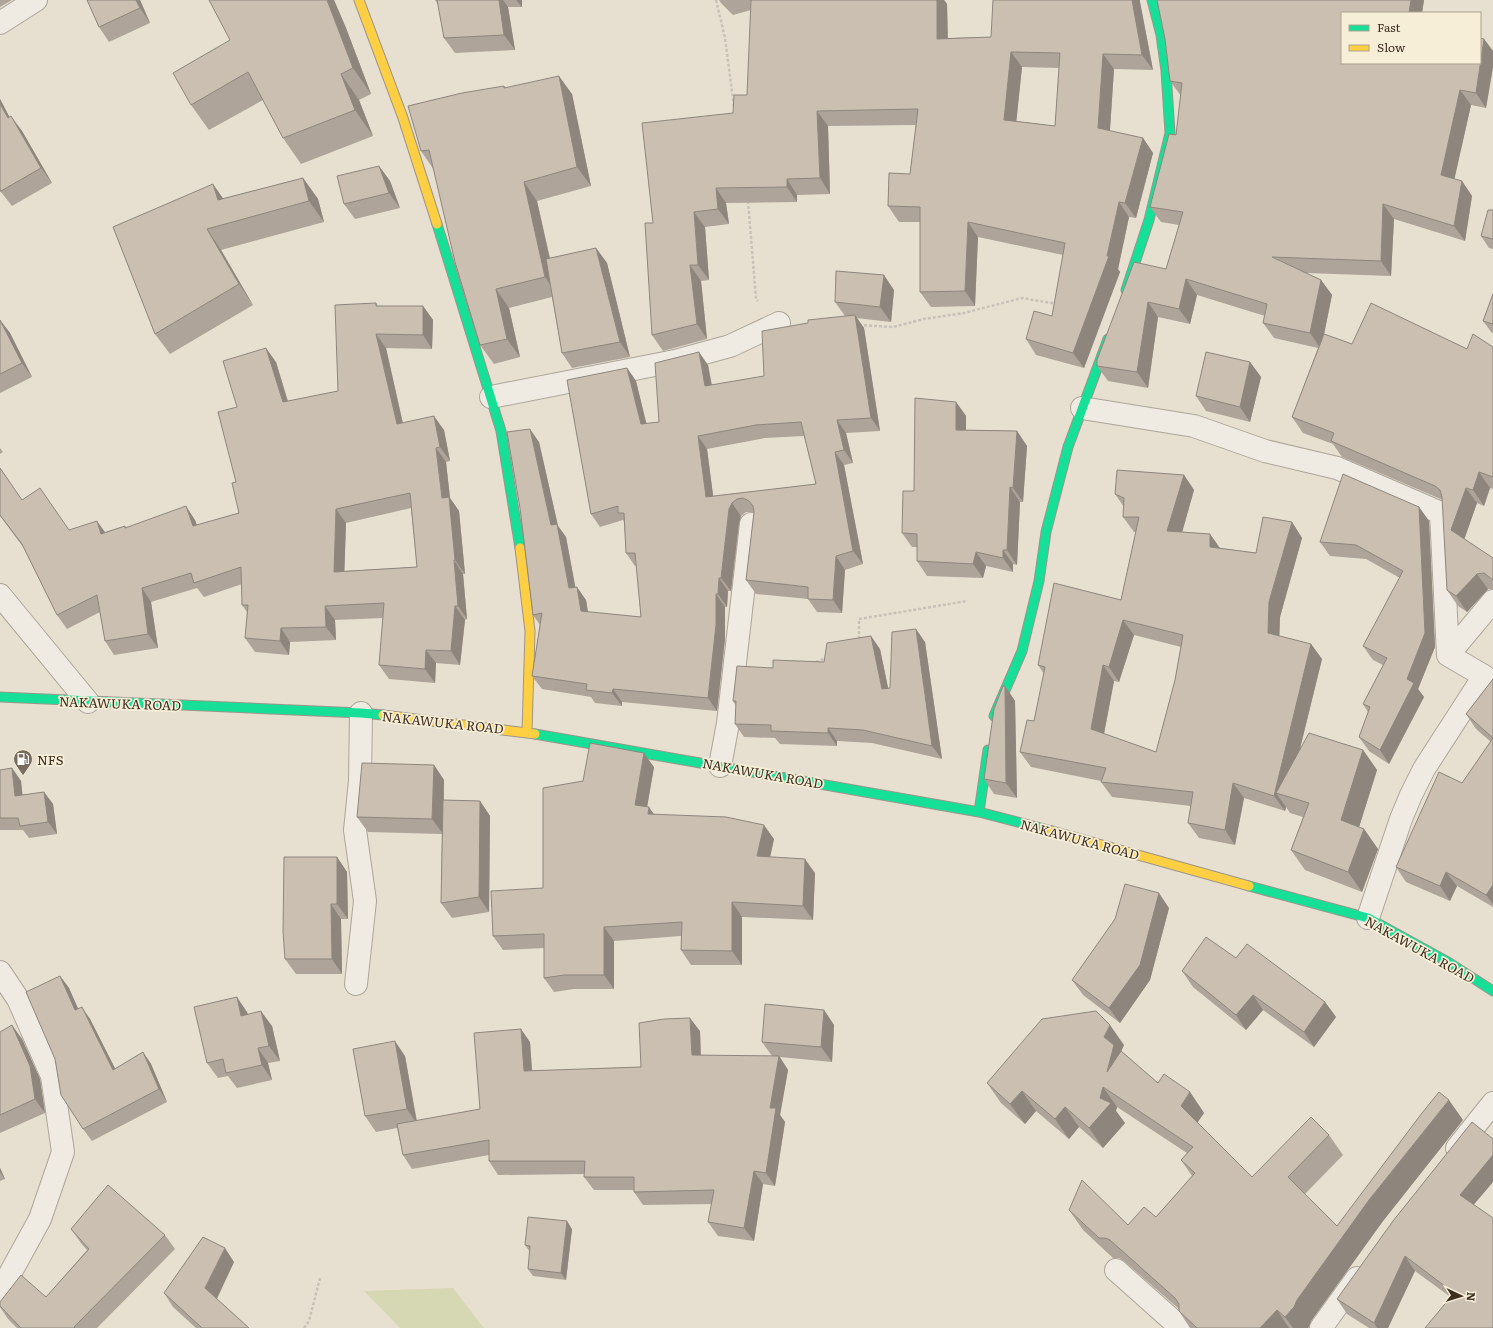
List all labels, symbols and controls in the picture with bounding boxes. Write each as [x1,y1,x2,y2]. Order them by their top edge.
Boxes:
legend [1341,12,1481,64]
text: Fast [1377,18,1401,36]
text: Slow [1377,38,1406,56]
street label: NAKAWUKA ROAD [59,691,182,715]
street label: NAKAWUKA ROAD [381,706,505,738]
fuel station icon: NFS [12,748,34,776]
place label: NFS [37,750,64,769]
street label: NAKAWUKA ROAD [701,753,825,793]
street label: NAKAWUKA ROAD [1018,814,1142,864]
street label: NAKAWUKA ROAD [1362,911,1478,987]
north arrow [1441,1276,1481,1316]
text: N [1464,1292,1480,1302]

